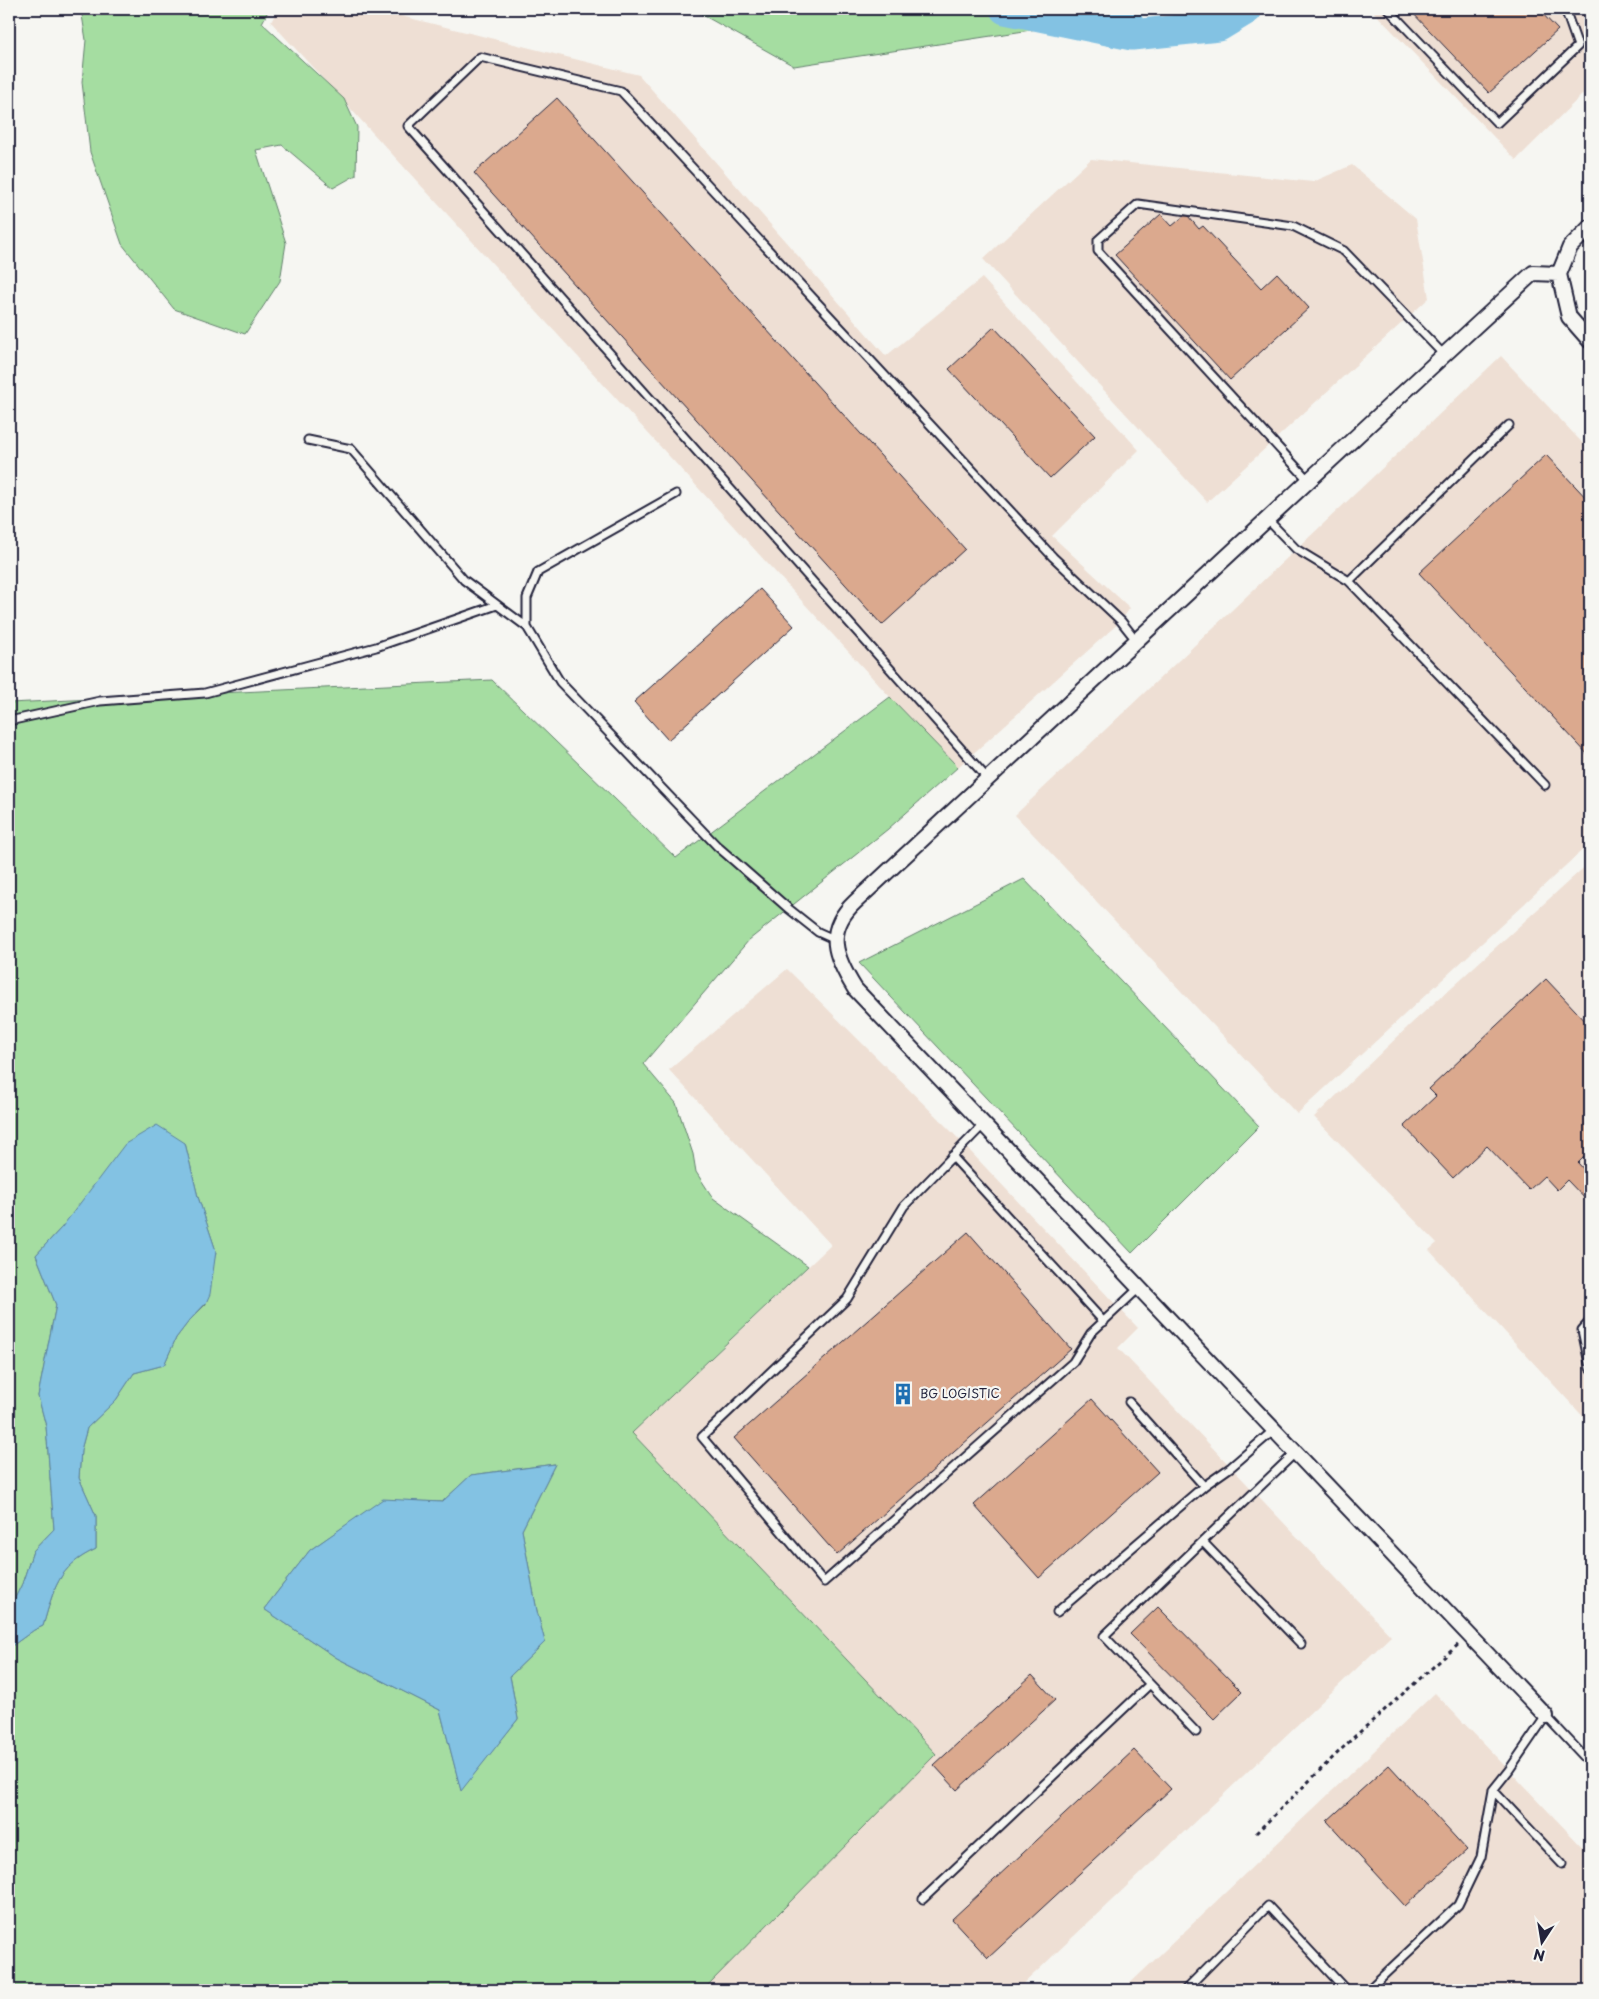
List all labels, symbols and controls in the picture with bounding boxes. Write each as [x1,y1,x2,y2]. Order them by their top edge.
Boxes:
building icon: BG LOGISTIC [890,1381,916,1407]
place label: BG LOGISTIC [920,1384,1000,1402]
north arrow [1516,1916,1566,1966]
text: N [1532,1944,1547,1967]

